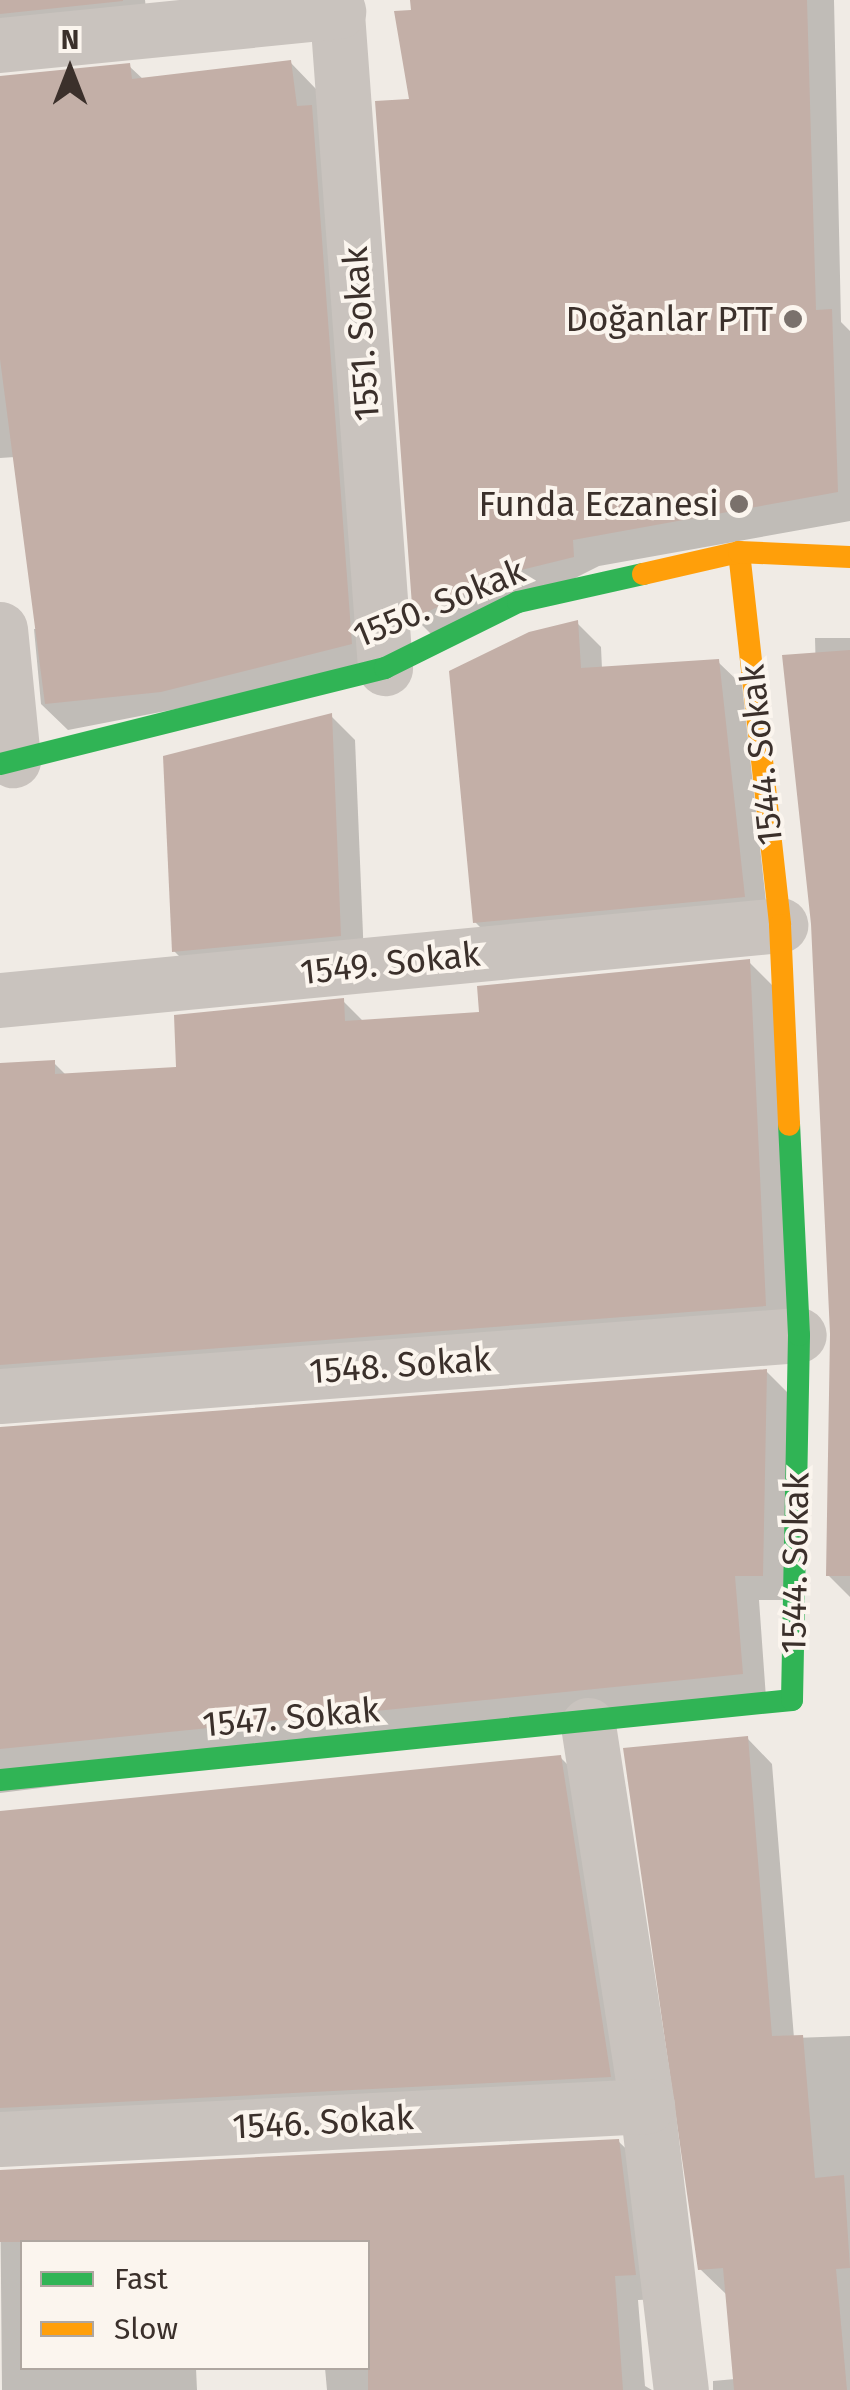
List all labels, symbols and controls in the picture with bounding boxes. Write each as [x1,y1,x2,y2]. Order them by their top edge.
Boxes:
north arrow [20,20,120,120]
text: N [61,23,79,56]
street label: 1551. Sokak [334,245,388,423]
place label: Doğanlar PTT [565,298,773,340]
marker: Doğanlar PTT [782,308,804,330]
place label: Funda Eczanesi [479,483,719,525]
marker: Funda Eczanesi [728,493,750,515]
street label: 1550. Sokak [347,550,531,656]
street label: 1544. Sokak [731,663,791,847]
street label: 1549. Sokak [298,933,482,993]
street label: 1548. Sokak [308,1338,492,1392]
street label: 1544. Sokak [772,1472,818,1654]
street label: 1547. Sokak [201,1688,381,1746]
street label: 1546. Sokak [231,2096,415,2148]
legend [20,2240,370,2370]
text: Fast [114,2261,168,2297]
text: Slow [114,2311,178,2347]

